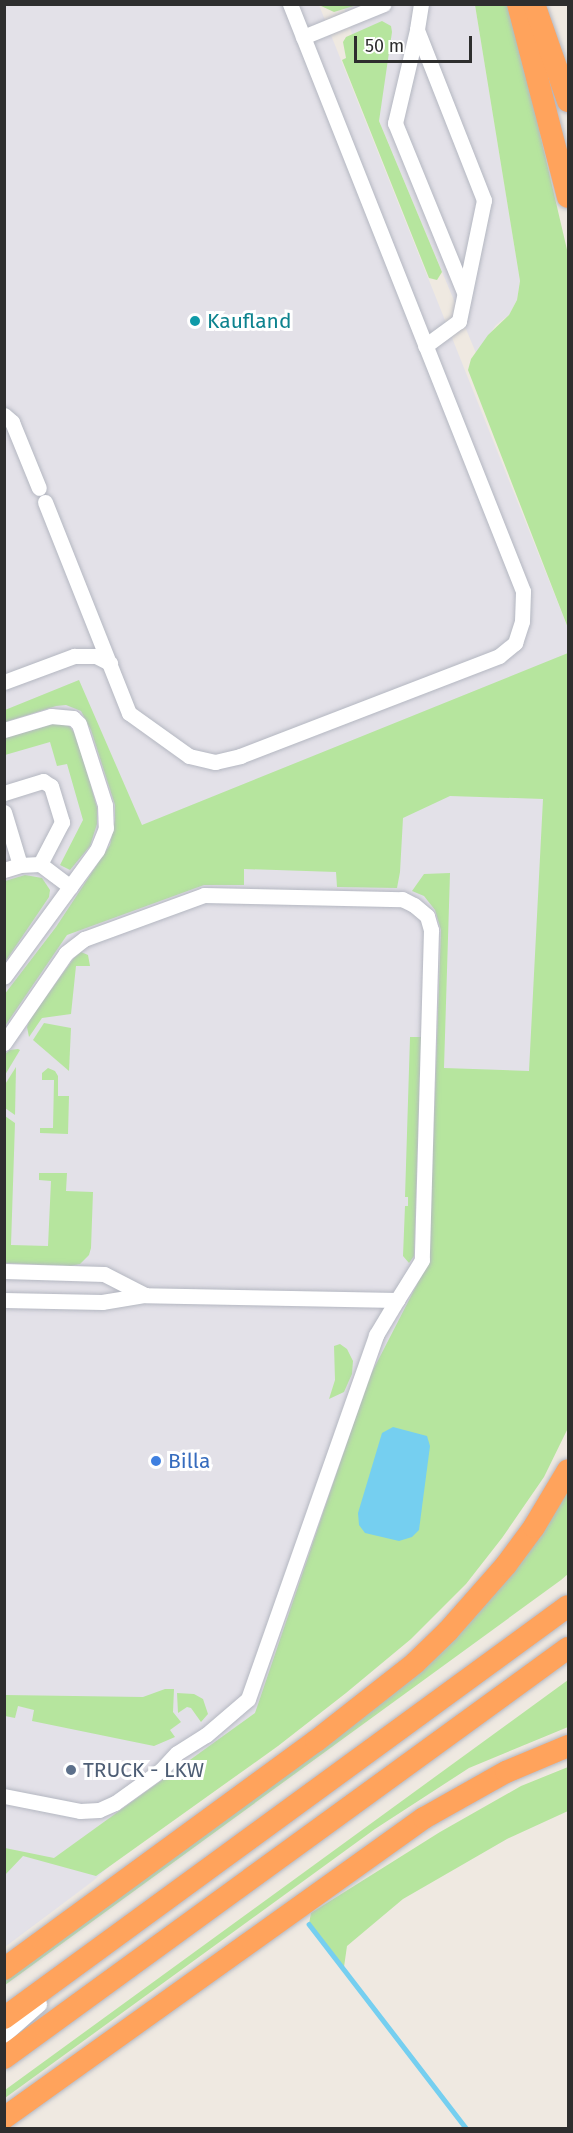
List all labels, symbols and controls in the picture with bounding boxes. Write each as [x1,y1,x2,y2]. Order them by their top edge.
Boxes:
scale bar [357,24,476,62]
text: 50 m [365,35,404,57]
place label: Kaufland [207,308,291,334]
marker: Kaufland [188,314,202,328]
place label: Billa [168,1448,210,1474]
marker: Billa [149,1454,163,1468]
place label: TRUCK - LKW [83,1757,204,1783]
marker: TRUCK - LKW [64,1763,78,1777]

